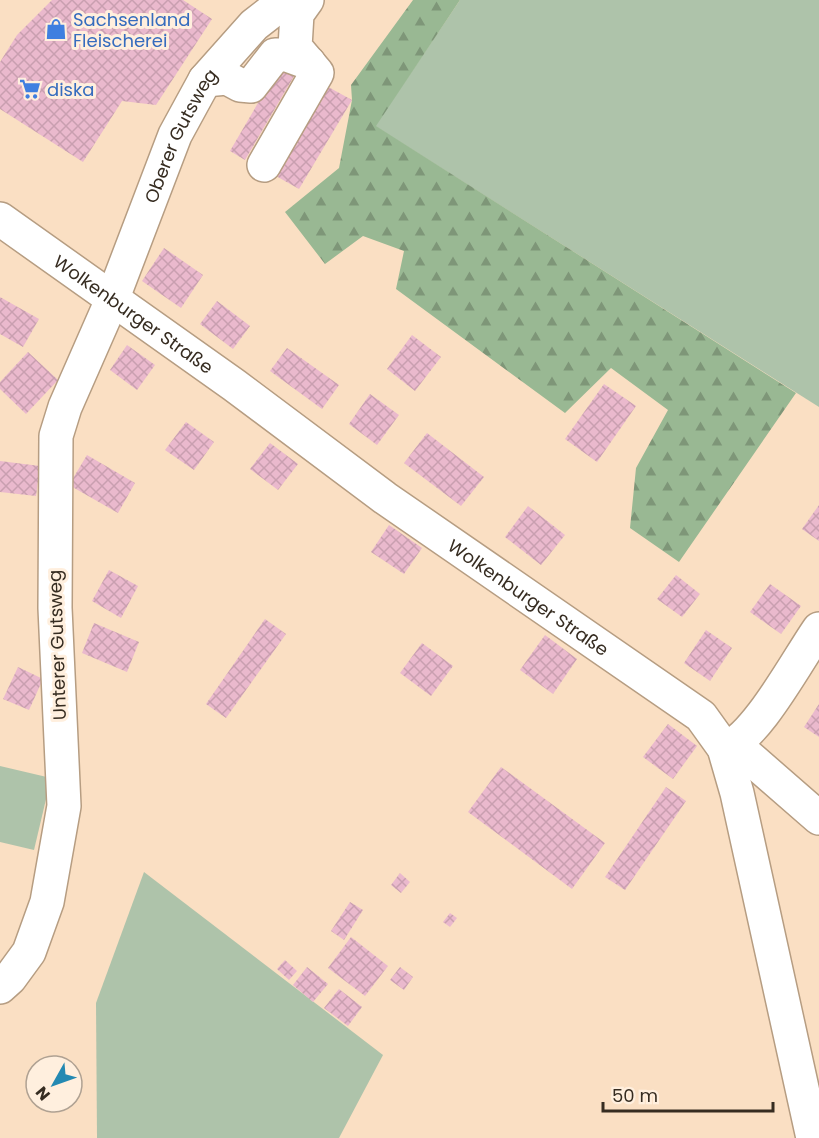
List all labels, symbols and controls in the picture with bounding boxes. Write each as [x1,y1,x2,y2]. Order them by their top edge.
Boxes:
place label: Sachsenland Fleischerei [73,7,191,53]
shop icon: Sachsenland Fleischerei [44,17,68,41]
street label: Oberer Gutsweg [138,63,222,206]
supermarket icon: diska [18,77,42,101]
place label: diska [47,77,94,102]
street label: Wolkenburger Straße [49,249,219,379]
street label: Wolkenburger Straße [443,533,614,661]
street label: Unterer Gutsweg [42,569,72,721]
north arrow [24,1054,84,1114]
scale bar [603,1075,772,1113]
text: N [30,1081,56,1105]
text: 50 m [612,1083,658,1108]

